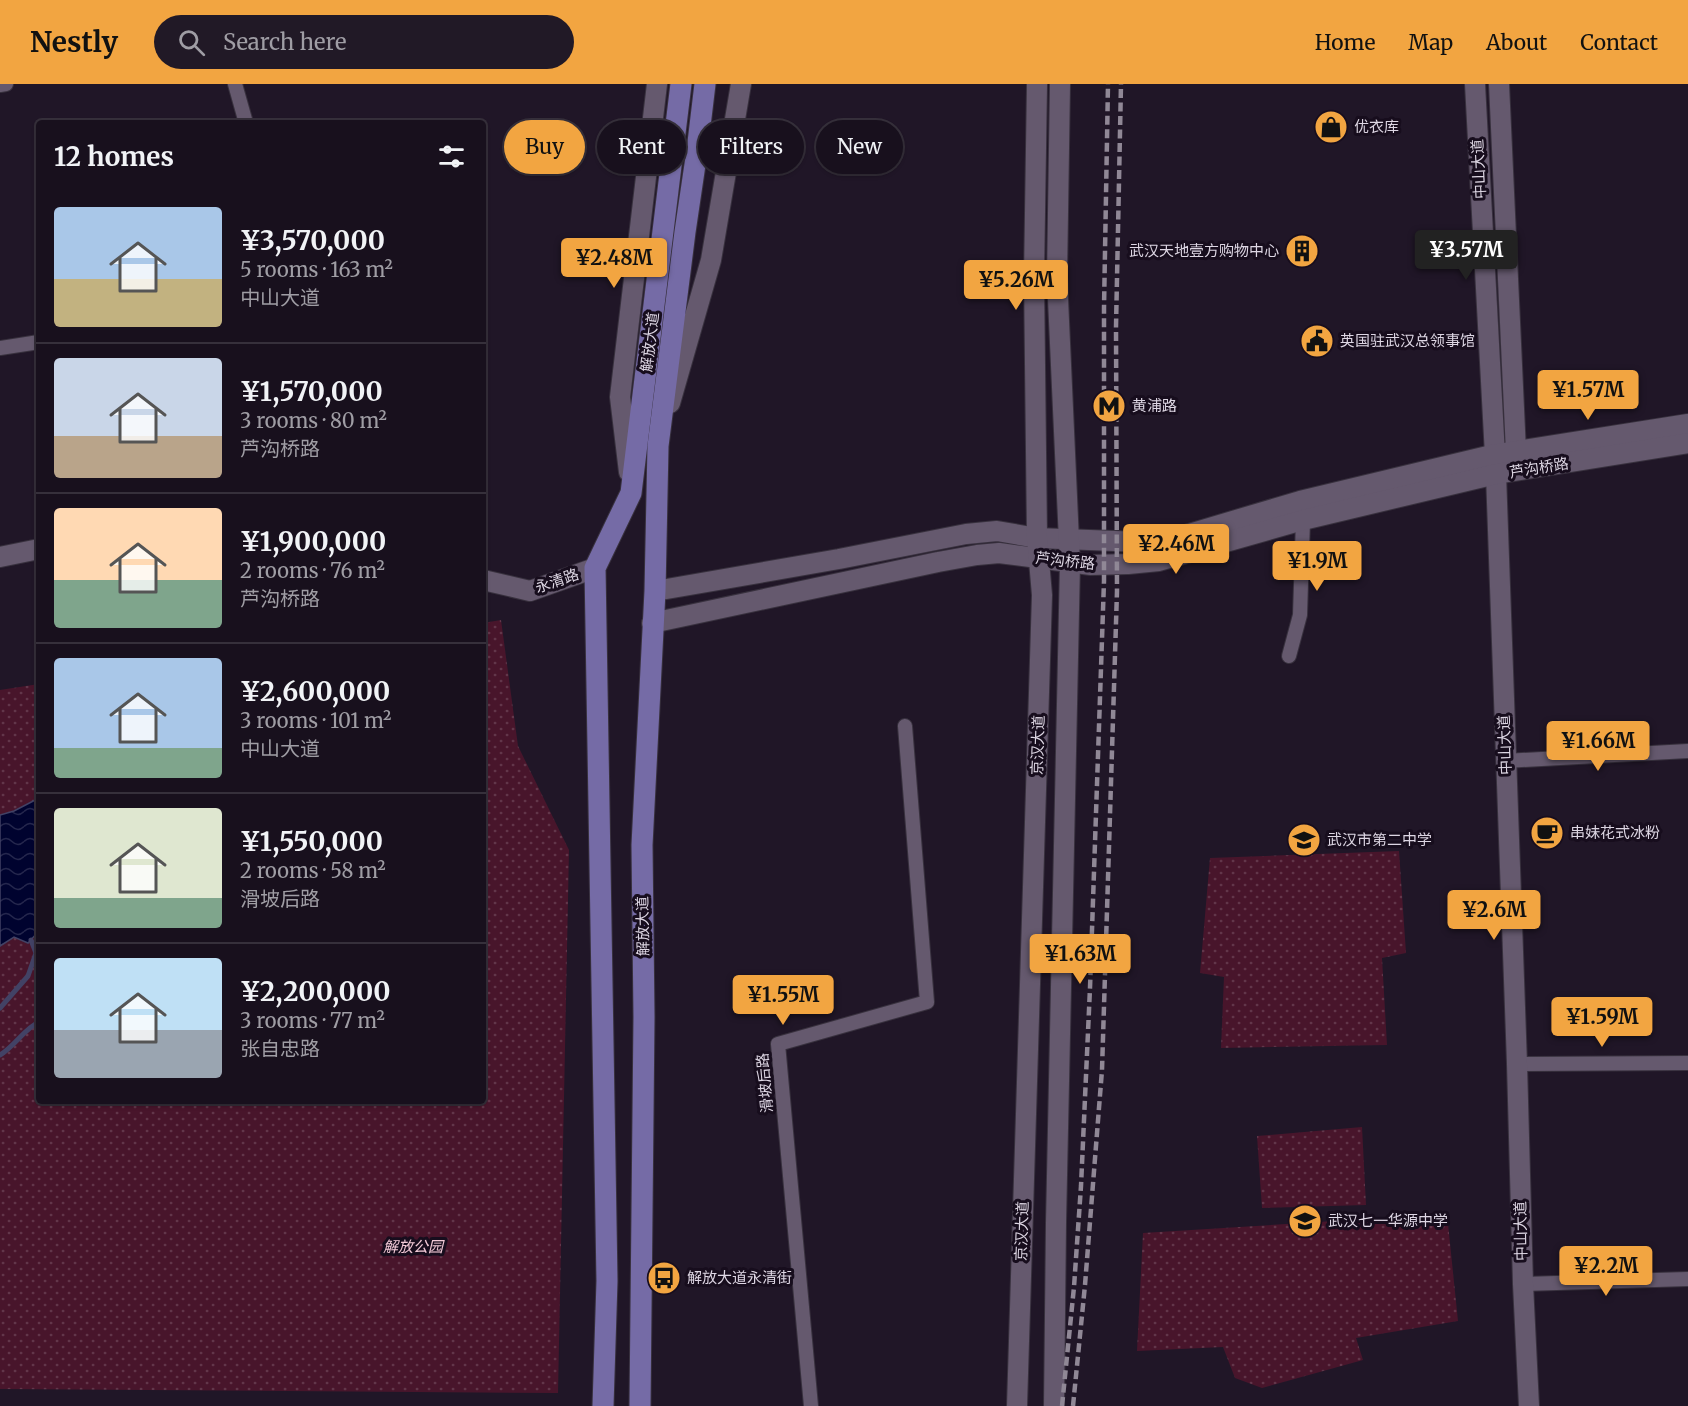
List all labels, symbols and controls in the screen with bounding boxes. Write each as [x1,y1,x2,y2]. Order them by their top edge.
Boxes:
search box [154,15,574,69]
text: Nestly [30,24,118,60]
icon: search [175,26,208,59]
text: Search here [223,28,346,56]
text: Home [1315,29,1375,56]
text: Map [1408,29,1453,56]
text: About [1486,29,1547,56]
text: Contact [1580,29,1658,56]
shop icon: 优衣库 [1313,109,1349,145]
place label: 优衣库 [1354,117,1399,136]
chip: Buy [504,120,585,174]
chip: Rent [597,120,686,174]
chip: Filters [698,120,804,174]
chip: New [816,120,903,174]
street label: 中山大道 [1467,139,1490,199]
text: 12 homes [54,140,174,173]
icon: filters [435,140,468,173]
text: ¥3,570,000 [240,224,385,257]
pin: ¥3.57M [1417,230,1515,281]
icon: home [102,231,174,303]
building icon: 武汉天地壹方购物中心 [1284,233,1320,269]
text: ¥3.57M [1429,237,1503,262]
pin: ¥2.48M [565,238,663,289]
place label: 武汉天地壹方购物中心 [1129,241,1279,260]
text: ¥2.48M [575,245,653,270]
text: 5 rooms · 163 m² [240,257,393,282]
pin: ¥5.26M [967,260,1065,311]
text: ¥5.26M [978,267,1054,292]
text: 中山大道 [240,285,320,310]
street label: 解放大道 [636,311,663,373]
public building icon: 英国驻武汉总领事馆 [1299,323,1335,359]
place label: 英国驻武汉总领事馆 [1340,331,1475,350]
pin: ¥1.57M [1539,370,1637,421]
text: ¥1,570,000 [240,375,383,408]
text: ¥1.57M [1552,377,1624,402]
icon: home [102,382,174,454]
metro station icon: 黄浦路 [1091,388,1127,424]
place label: 黄浦路 [1132,396,1177,415]
text: 3 rooms · 80 m² [240,408,387,433]
text: 芦沟桥路 [240,436,320,461]
street label: 芦沟桥路 [1508,453,1570,482]
pin: ¥2.46M [1127,524,1225,575]
text: ¥1,900,000 [240,525,386,558]
text: ¥2.46M [1137,531,1215,556]
icon: home [102,532,174,604]
pin: ¥1.9M [1275,541,1359,592]
street label: 芦沟桥路 [1034,548,1096,573]
text: ¥1.9M [1286,548,1348,573]
text: 2 rooms · 76 m² [240,558,385,583]
street label: 永清路 [532,564,581,597]
text: 芦沟桥路 [240,586,320,611]
text: ¥2,600,000 [240,675,390,708]
icon: home [102,682,174,754]
text: 3 rooms · 101 m² [240,708,391,733]
street label: 京汉大道 [1027,715,1048,775]
street label: 中山大道 [1494,715,1515,775]
pin: ¥1.66M [1549,721,1647,772]
text: ¥1.66M [1561,728,1635,753]
text: 中山大道 [240,736,320,761]
cafe icon: 串妹花式冰粉 [1529,815,1565,851]
school or university icon: 武汉市第二中学 [1286,822,1322,858]
place label: 串妹花式冰粉 [1570,823,1660,842]
text: ¥1,550,000 [240,825,383,858]
place label: 武汉市第二中学 [1327,830,1432,849]
icon: home [102,832,174,904]
text: 2 rooms · 58 m² [240,858,386,883]
text: 滑坡后路 [240,886,320,911]
pin: ¥2.6M [1452,890,1536,941]
street label: 解放大道 [632,896,653,956]
text: ¥2.6M [1461,897,1527,922]
pin: ¥1.63M [1031,934,1129,985]
text: ¥1.63M [1044,941,1116,966]
text: ¥2,200,000 [240,975,391,1008]
pin: ¥1.55M [734,975,832,1026]
icon: home [102,982,174,1054]
text: ¥1.55M [747,982,819,1007]
pin: ¥1.59M [1553,997,1651,1048]
text: ¥1.59M [1565,1004,1639,1029]
text: 3 rooms · 77 m² [240,1008,385,1033]
text: 张自忠路 [240,1036,320,1061]
street label: 滑坡后路 [752,1052,777,1114]
street label: 京汉大道 [1011,1201,1032,1261]
street label: 中山大道 [1510,1201,1531,1261]
school or university icon: 武汉七一华源中学 [1287,1203,1323,1239]
place label: 武汉七一华源中学 [1328,1211,1448,1230]
park label: 解放公园 [383,1237,445,1256]
pin: ¥2.2M [1564,1246,1648,1297]
text: ¥2.2M [1573,1253,1639,1278]
bus stop icon: 解放大道永清街 [646,1260,682,1296]
place label: 解放大道永清街 [687,1268,792,1287]

